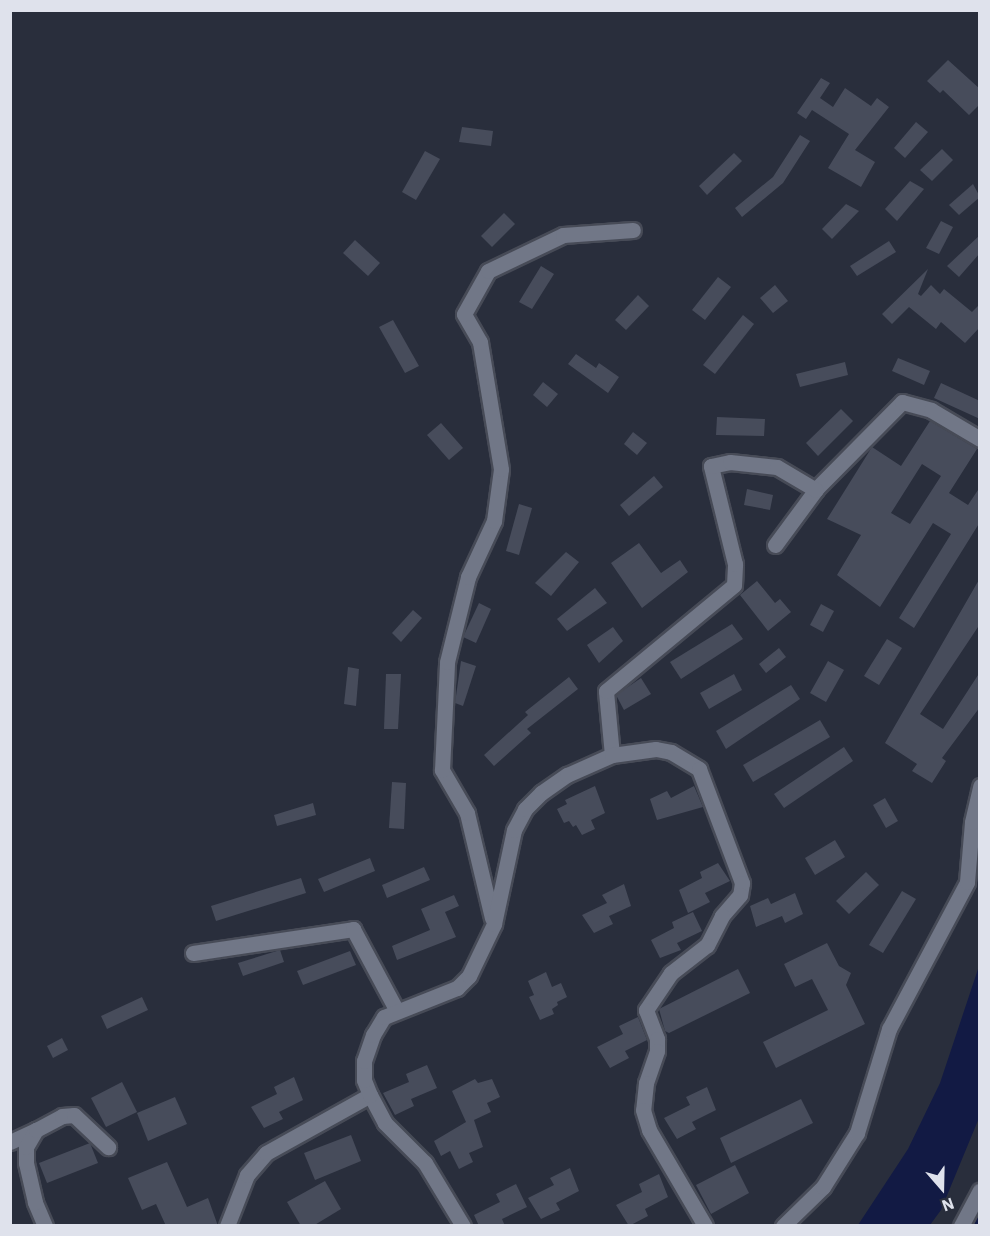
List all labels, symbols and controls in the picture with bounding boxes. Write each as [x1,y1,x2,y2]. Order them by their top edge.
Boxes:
north arrow [912,1158,972,1218]
text: N [939,1194,957,1216]

